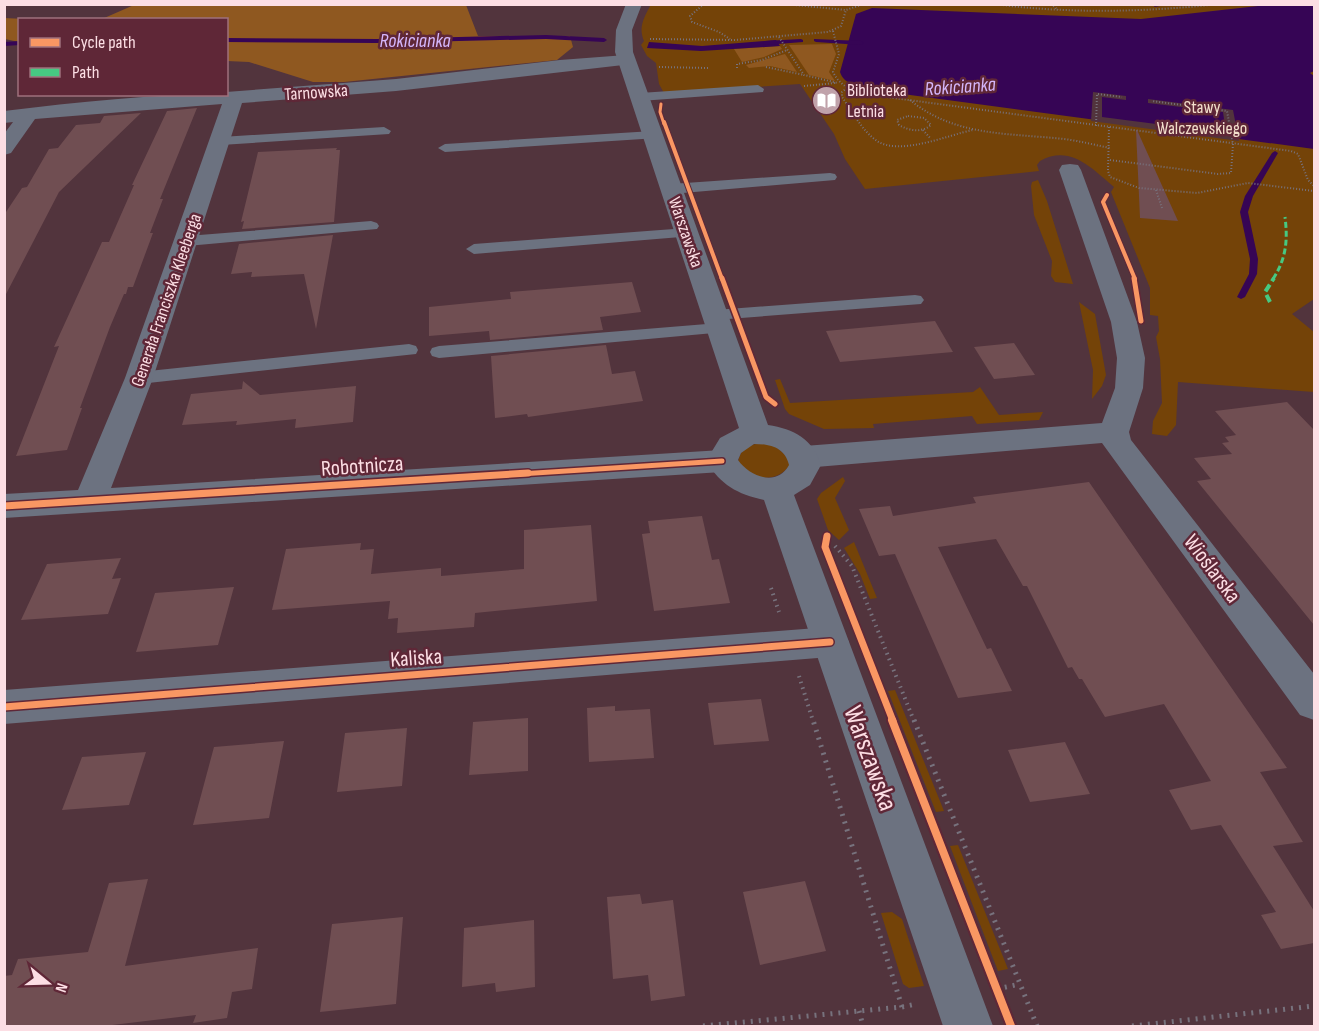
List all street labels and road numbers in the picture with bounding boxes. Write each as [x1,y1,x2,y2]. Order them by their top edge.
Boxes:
street label: Tarnowska [284,80,349,105]
street label: Warszawska [664,194,707,270]
street label: Generała Franciszka Kleeberga [127,211,206,389]
street label: Robotnicza [320,450,404,483]
street label: Wioślarska [1177,529,1246,608]
street label: Kaliska [389,643,443,674]
street label: Warszawska [836,701,904,815]

